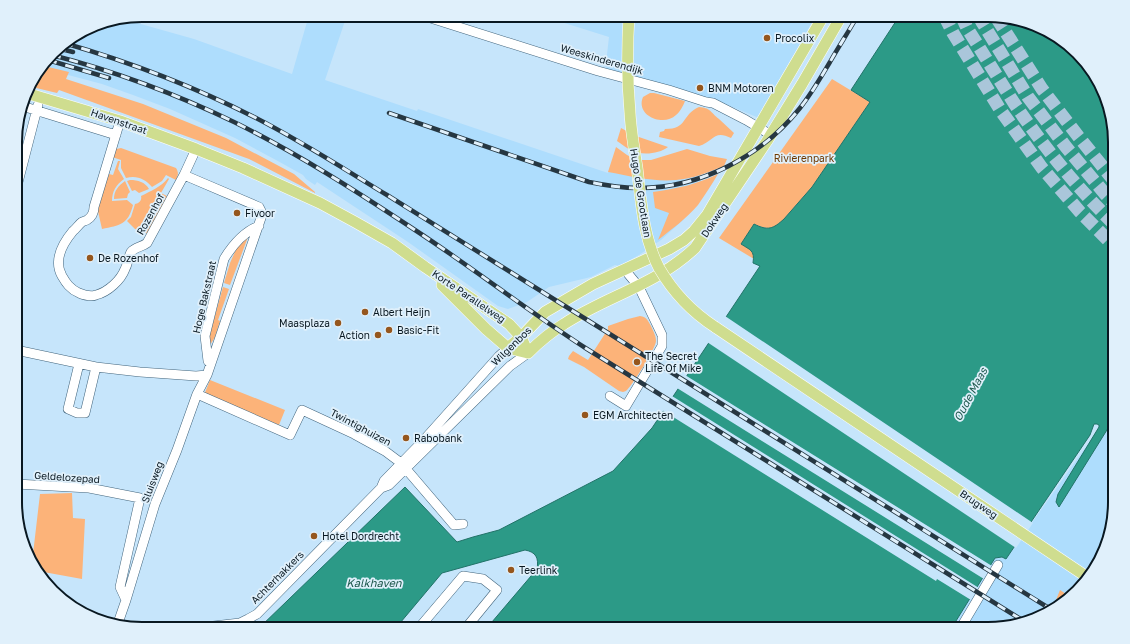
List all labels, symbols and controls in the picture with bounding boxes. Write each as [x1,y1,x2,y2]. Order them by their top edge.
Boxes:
place label: Procolix [775,32,815,44]
marker: Procolix [762,33,772,43]
street label: Weeskinderendijk [559,41,645,77]
place label: BNM Motoren [708,82,774,94]
marker: BNM Motoren [695,83,705,93]
street label: Havenstraat [89,106,149,136]
street label: Hugo de Grootlaan [628,147,654,239]
park label: Rivierenpark [774,152,835,164]
street label: Rozenhof [134,191,166,237]
street label: Dokweg [698,201,730,239]
place label: Fivoor [245,207,275,219]
marker: Fivoor [232,208,242,218]
place label: De Rozenhof [98,252,159,264]
marker: De Rozenhof [85,253,95,263]
street label: Hoge Bakstraat [190,259,218,335]
street label: Korte Parallelweg [430,267,508,325]
place label: Albert Heijn [373,306,430,318]
marker: Albert Heijn [360,307,370,317]
place label: Maasplaza [279,317,330,329]
marker: Maasplaza [333,318,343,328]
place label: Basic-Fit [397,324,439,336]
street label: Wilgenbos [489,324,533,368]
marker: Basic-Fit [384,325,394,335]
place label: Action [339,329,370,341]
marker: Action [373,330,383,340]
place label: The Secret Life Of Mike [645,350,702,374]
marker: The Secret Life Of Mike [632,357,642,367]
water label: Oude Maas [951,364,990,423]
street label: Twintighuizen [329,406,393,448]
place label: EGM Architecten [593,409,673,421]
marker: EGM Architecten [580,410,590,420]
place label: Rabobank [414,432,462,444]
marker: Rabobank [401,433,411,443]
street label: Sluisweg [139,460,165,504]
street label: Geldelozepad [34,469,100,485]
street label: Brugweg [958,487,1000,521]
place label: Hotel Dordrecht [322,530,399,542]
marker: Hotel Dordrecht [309,531,319,541]
street label: Achterhakkers [248,548,306,606]
place label: Teerlink [519,564,558,576]
marker: Teerlink [506,565,516,575]
water label: Kalkhaven [346,576,403,589]

